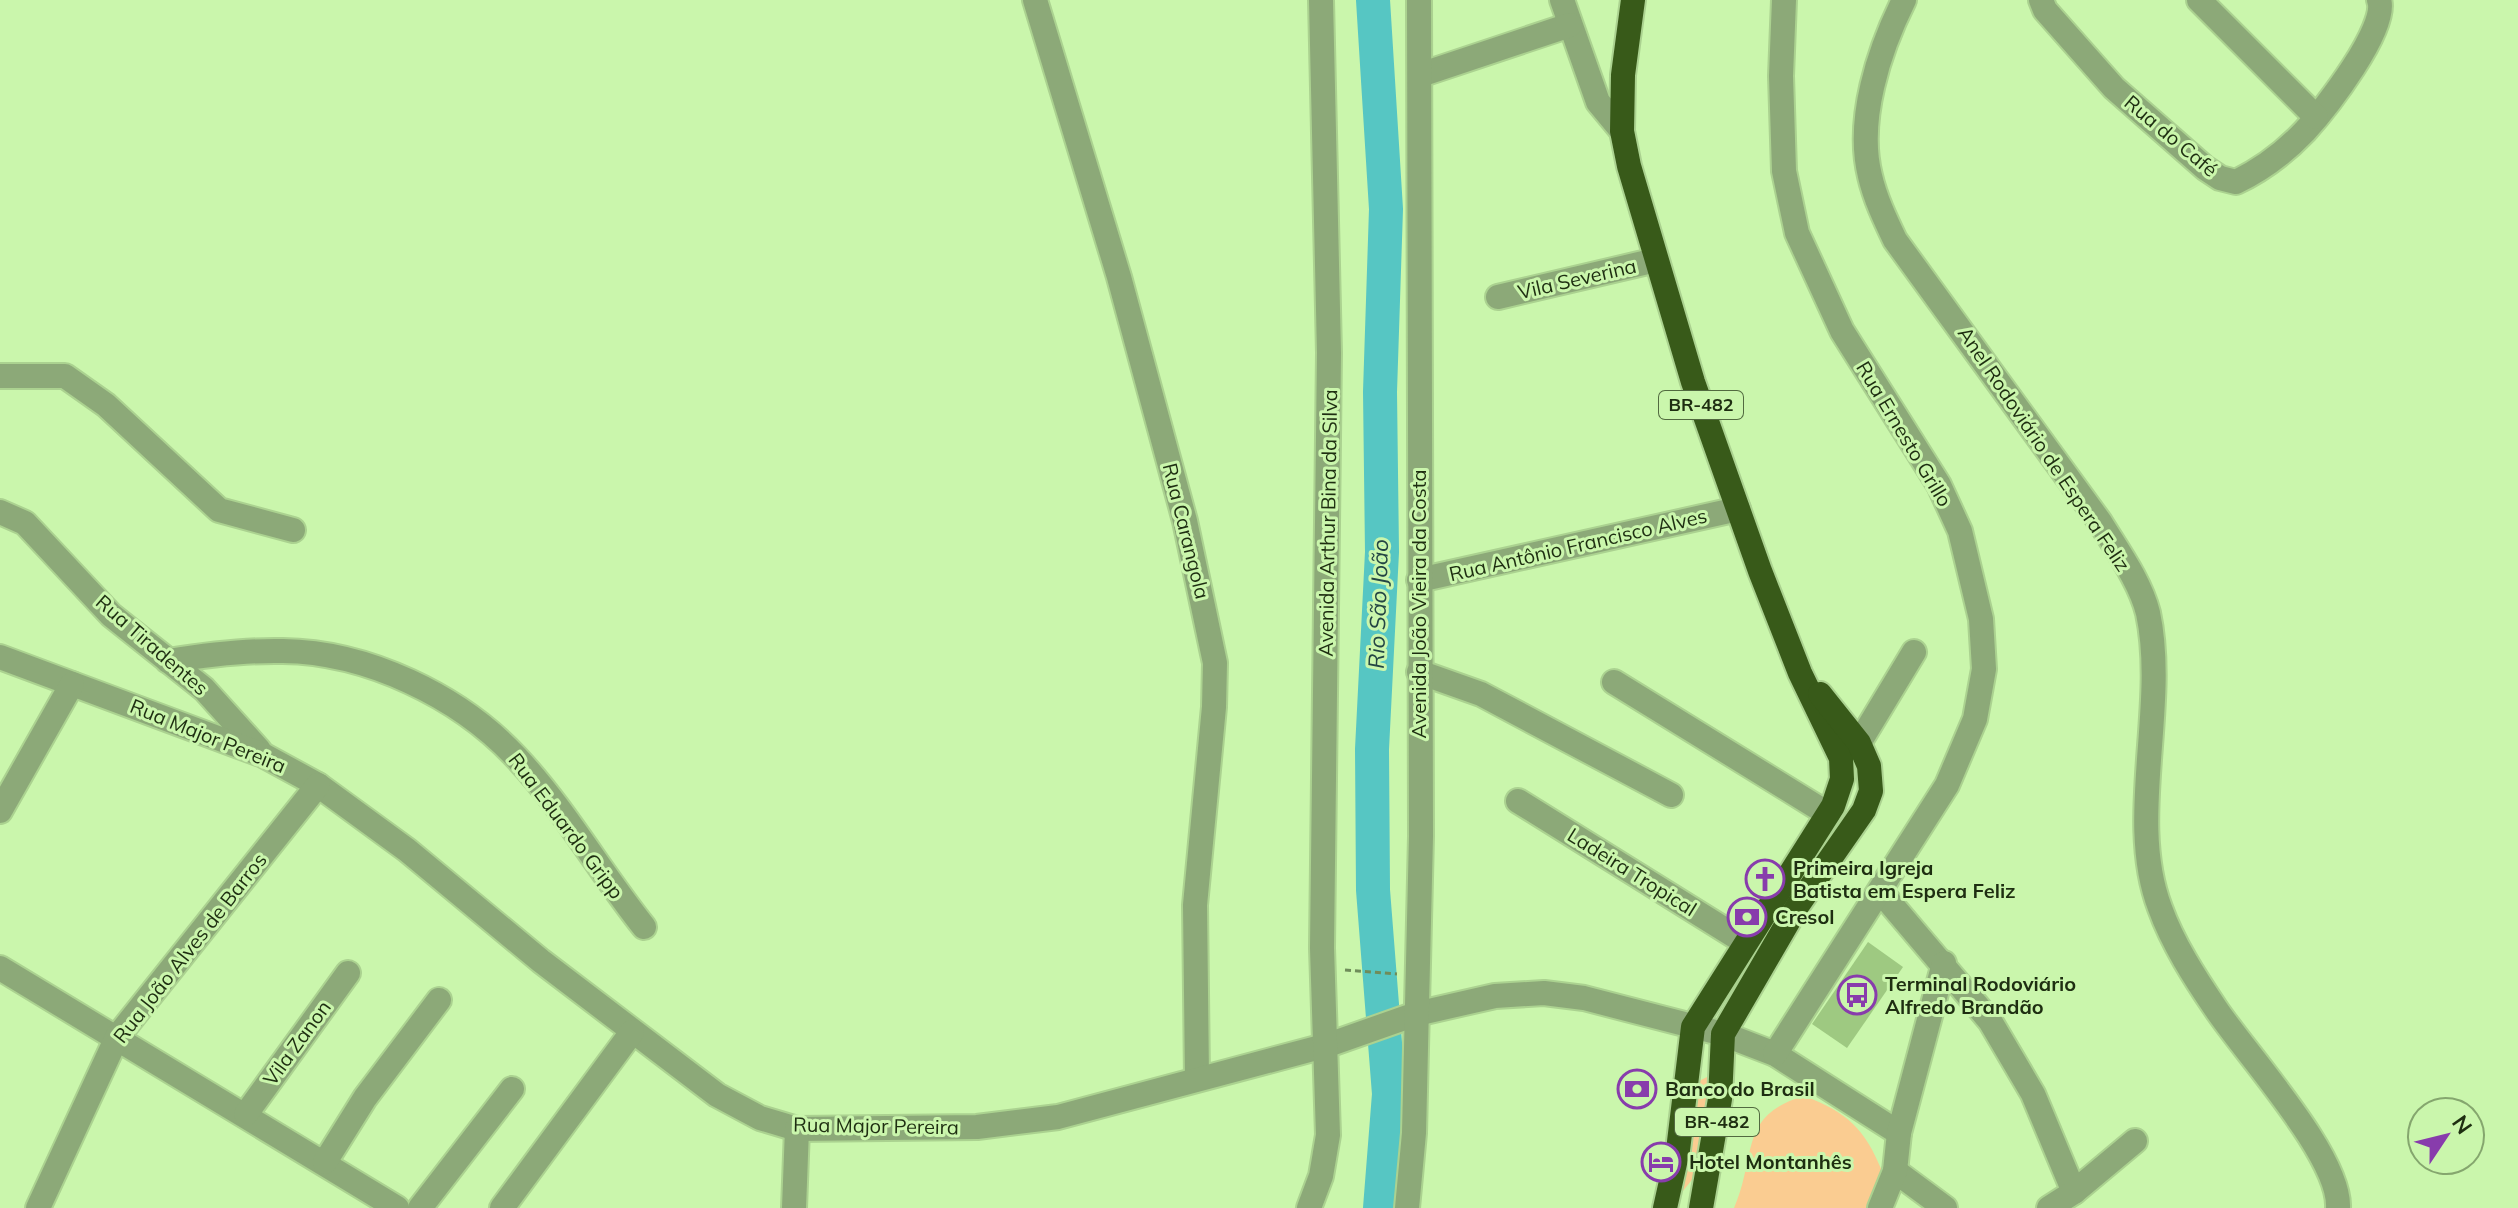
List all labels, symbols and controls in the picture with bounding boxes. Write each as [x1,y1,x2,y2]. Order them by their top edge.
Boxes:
street label: Rua do Café [2120,89,2223,182]
street label: Vila Severina [1515,253,1639,304]
street label: Anel Rodoviário de Espera Feliz [1953,321,2136,576]
street label: Rua Ernesto Grillo [1851,357,1958,511]
street label: Avenida Arthur Bina da Silva [1313,389,1342,657]
road number: BR-482 [1659,391,1743,419]
street label: Rua Carangola [1158,460,1215,601]
street label: Avenida João Vieira da Costa [1406,469,1431,739]
street label: Rua Antônio Francisco Alves [1446,503,1709,586]
water label: Rio São João [1362,539,1394,669]
street label: Rua Tiradentes [91,589,214,700]
street label: Rua Major Pereira [127,693,290,778]
street label: Rua Eduardo Gripp [503,748,629,904]
street label: Ladeira Tropical [1563,822,1701,921]
street label: Rua João Alves de Barros [108,848,272,1048]
place label: Primeira Igreja Batista em Espera Feliz [1793,855,2016,903]
church icon: Primeira Igreja Batista em Espera Feliz [1744,858,1786,900]
bank icon: Cresol [1726,896,1768,938]
place label: Cresol [1775,904,1834,929]
place label: Terminal Rodoviário Alfredo Brandão [1885,971,2076,1019]
bus stop icon: Terminal Rodoviário Alfredo Brandão [1836,974,1878,1016]
street label: Vila Zanon [257,995,336,1090]
bank icon: Banco do Brasil [1616,1068,1658,1110]
place label: Banco do Brasil [1665,1076,1815,1101]
north arrow [2406,1096,2486,1176]
road number: BR-482 [1675,1108,1759,1136]
text: N [2446,1110,2479,1139]
street label: Rua Major Pereira [793,1112,959,1139]
hotel icon: Hotel Montanhês [1640,1141,1682,1183]
place label: Hotel Montanhês [1689,1149,1852,1174]

